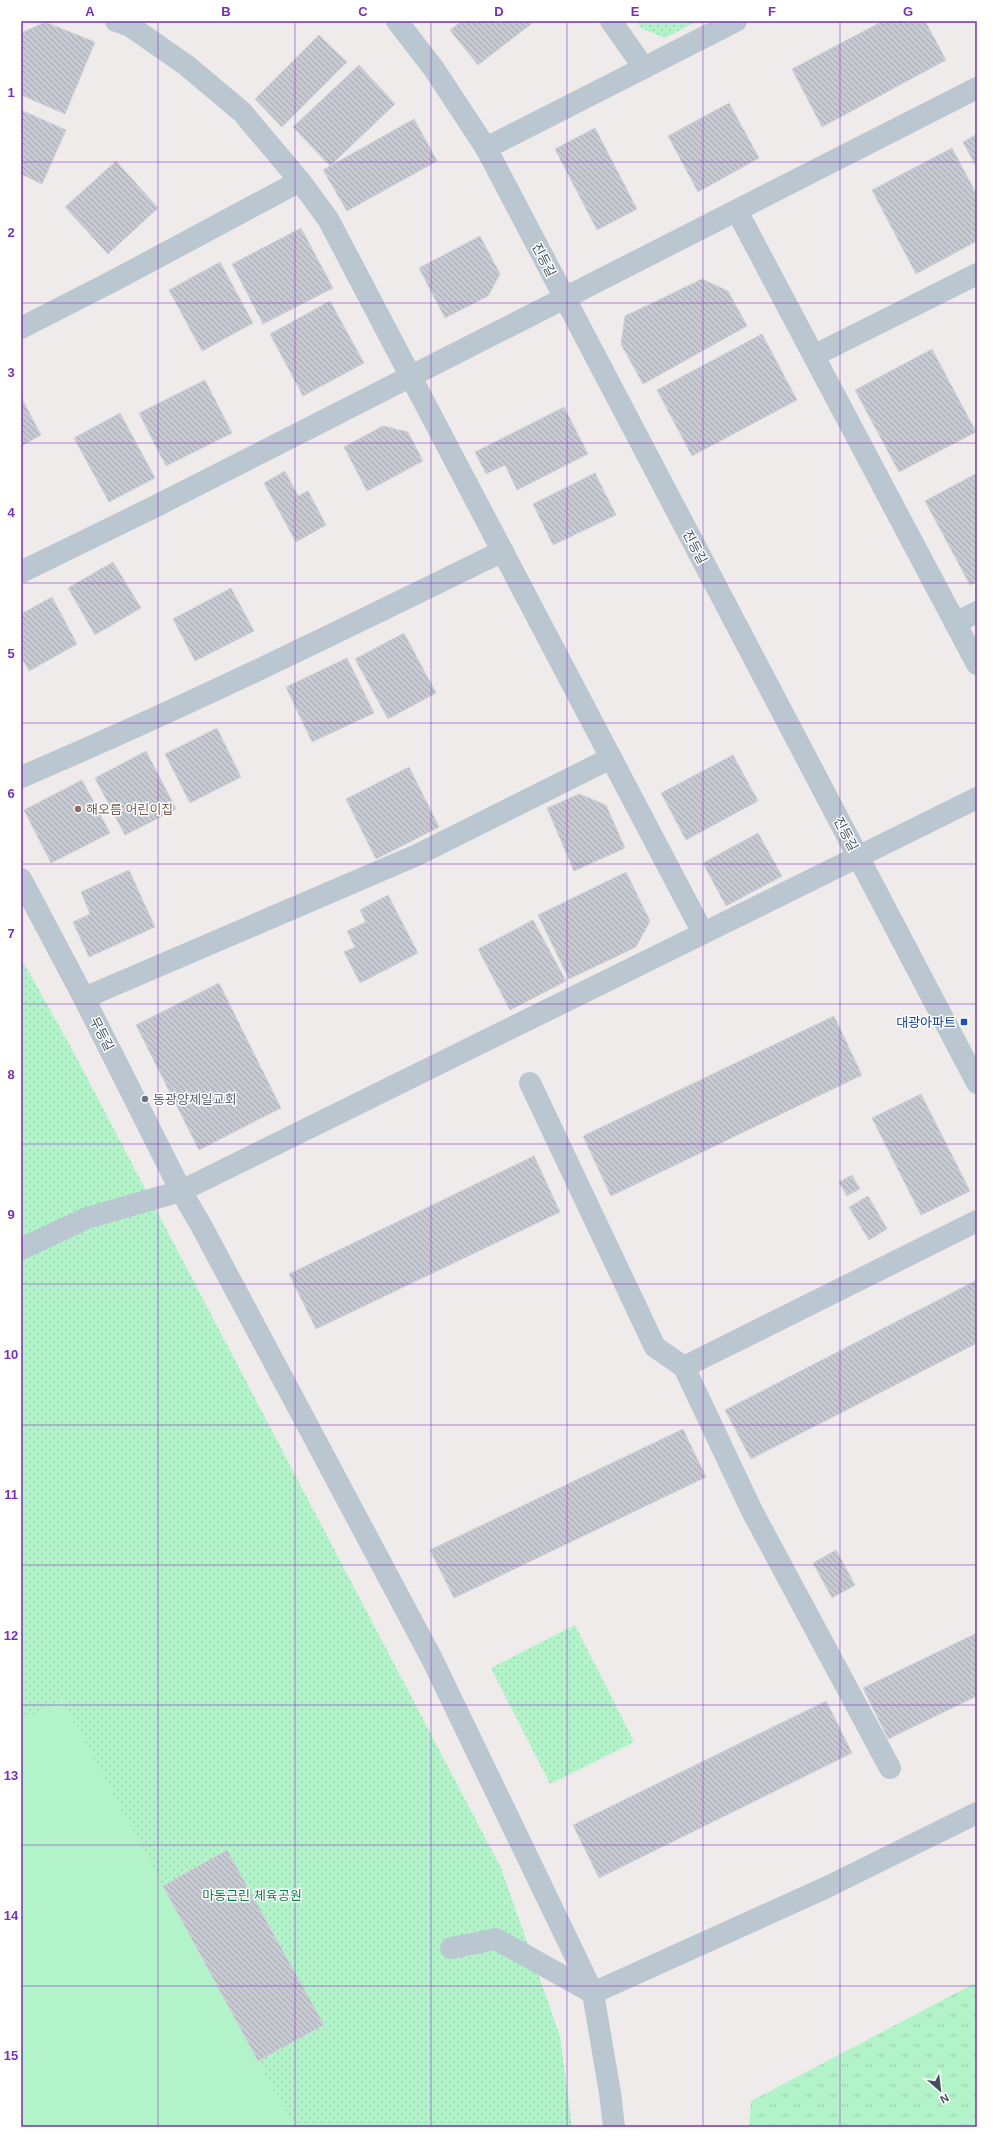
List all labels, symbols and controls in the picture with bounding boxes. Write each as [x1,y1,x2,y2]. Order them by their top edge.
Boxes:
text: A [85,4,95,19]
text: B [221,4,231,19]
text: C [358,4,368,19]
text: D [494,4,504,19]
text: E [631,4,640,19]
text: F [768,4,776,19]
text: G [903,4,913,19]
text: 1 [7,85,15,100]
text: 2 [7,225,15,240]
street label: 진등길 [529,241,559,279]
text: 3 [7,365,15,380]
text: 4 [7,505,15,520]
street label: 진등길 [680,528,710,566]
text: 5 [7,646,15,661]
text: 6 [7,786,15,801]
place label: 해오름 어린이집 [86,802,173,817]
marker: 해오름 어린이집 [73,804,83,814]
street label: 진등길 [831,815,861,853]
text: 7 [7,926,15,941]
street label: 무등길 [87,1015,117,1053]
place label: 대광아파트 [896,1015,956,1030]
marker: 대광아파트 [959,1017,969,1027]
text: 8 [7,1067,15,1082]
place label: 동광양제일교회 [153,1092,237,1107]
marker: 동광양제일교회 [140,1094,150,1104]
text: 9 [7,1207,15,1222]
text: 10 [4,1347,18,1362]
text: 11 [4,1487,18,1502]
text: 12 [4,1628,18,1643]
text: 13 [4,1768,18,1783]
park label: 마동근린 체육공원 [202,1888,302,1903]
text: 14 [4,1908,19,1923]
text: 15 [4,2048,18,2063]
north arrow [920,2070,960,2110]
text: N [938,2092,951,2106]

